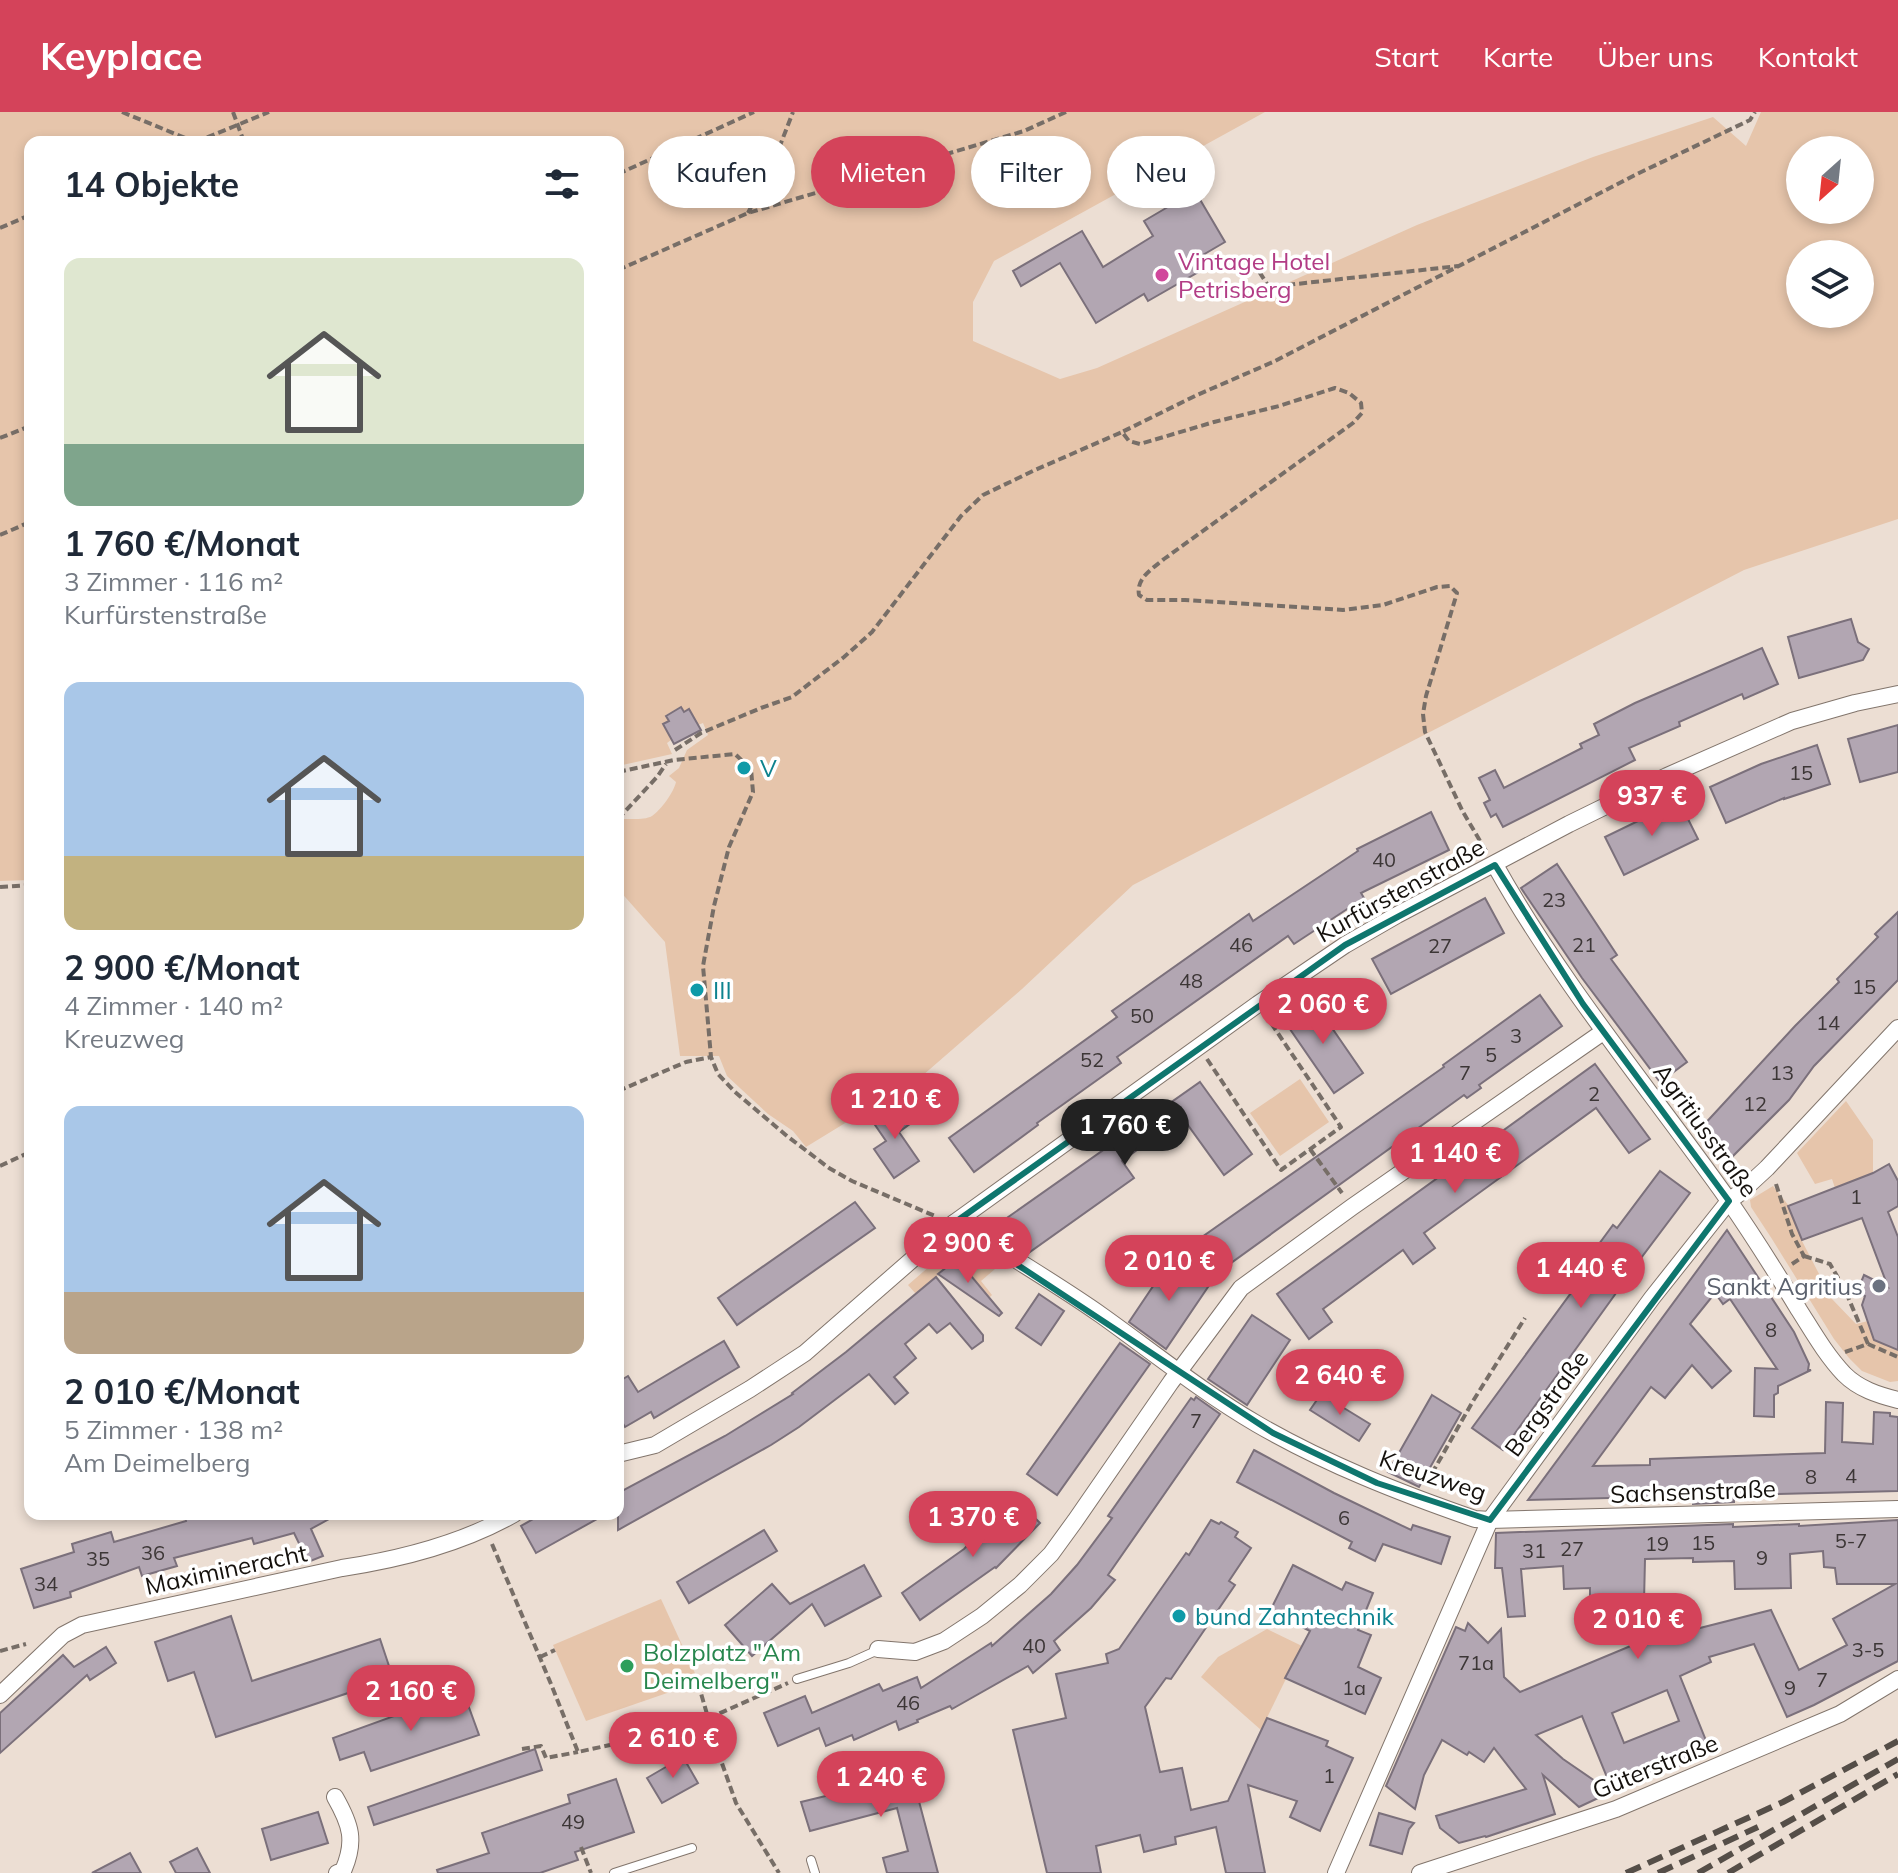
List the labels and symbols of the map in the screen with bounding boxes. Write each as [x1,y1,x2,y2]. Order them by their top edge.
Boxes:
north arrow [1786,136,1874,224]
place label: Vintage Hotel Petrisberg [1178,246,1330,304]
marker: Vintage Hotel Petrisberg [1153,266,1171,284]
place label: V [760,753,777,783]
marker: V [735,759,753,777]
house number: 15 [1789,760,1813,785]
pin: 937 € [1596,770,1708,838]
street label: Kurfürstenstraße [1311,831,1489,949]
house number: 40 [1372,847,1396,872]
house number: 23 [1542,887,1566,912]
house number: 46 [1229,932,1253,957]
house number: 21 [1572,932,1596,957]
house number: 27 [1428,933,1452,958]
house number: 48 [1179,968,1203,993]
house number: 15 [1852,974,1876,999]
place label: III [713,975,732,1005]
pin: 2 060 € [1249,978,1397,1046]
marker: III [688,981,706,999]
house number: 50 [1130,1003,1154,1028]
house number: 14 [1816,1010,1840,1035]
house number: 3 [1510,1023,1522,1048]
house number: 5 [1485,1042,1497,1067]
house number: 52 [1080,1047,1104,1072]
street label: Agritiusstraße [1648,1057,1764,1203]
house number: 7 [1459,1060,1471,1085]
house number: 13 [1770,1060,1794,1085]
pin: 1 210 € [821,1073,969,1141]
house number: 2 [1588,1081,1600,1106]
house number: 12 [1743,1091,1767,1116]
pin: 1 760 € [1051,1099,1199,1167]
pin: 1 140 € [1381,1127,1529,1195]
house number: 1 [1850,1184,1862,1209]
pin: 2 900 € [894,1217,1042,1285]
pin: 2 010 € [1095,1235,1243,1303]
pin: 1 440 € [1507,1242,1655,1310]
place label: Sankt Agritius [1707,1271,1863,1301]
marker: Sankt Agritius [1870,1277,1888,1295]
house number: 8 [1765,1317,1777,1342]
street label: Bergstraße [1497,1344,1595,1462]
pin: 2 640 € [1266,1349,1414,1417]
house number: 7 [1190,1408,1202,1433]
street label: Kreuzweg [1376,1443,1490,1507]
house number: 4 [1845,1463,1857,1488]
house number: 8 [1805,1464,1817,1489]
street label: Sachsenstraße [1610,1473,1776,1509]
pin: 1 370 € [899,1491,1047,1559]
house number: 6 [1338,1505,1350,1530]
house number: 5-7 [1835,1528,1867,1553]
house number: 15 [1691,1530,1715,1555]
house number: 19 [1645,1531,1669,1556]
house number: 27 [1560,1536,1584,1561]
street label: Maximineracht [142,1537,310,1601]
house number: 31 [1522,1538,1546,1563]
house number: 36 [141,1540,165,1565]
house number: 9 [1756,1545,1768,1570]
house number: 35 [86,1546,110,1571]
house number: 34 [34,1571,58,1596]
pin: 2 010 € [1564,1593,1712,1661]
place label: bund Zahntechnik [1195,1601,1395,1631]
marker: bund Zahntechnik [1170,1607,1188,1625]
house number: 40 [1022,1633,1046,1658]
place label: Bolzplatz "Am Deimelberg" [643,1637,801,1695]
house number: 3-5 [1852,1637,1884,1662]
house number: 71a [1458,1650,1494,1675]
marker: Bolzplatz "Am Deimelberg" [618,1657,636,1675]
pin: 2 160 € [337,1665,485,1733]
house number: 7 [1816,1667,1828,1692]
house number: 1a [1342,1675,1366,1700]
house number: 9 [1784,1675,1796,1700]
house number: 46 [896,1690,920,1715]
pin: 2 610 € [599,1712,747,1780]
street label: Güterstraße [1588,1727,1722,1805]
pin: 1 240 € [807,1751,955,1819]
house number: 1 [1323,1763,1335,1788]
house number: 49 [561,1809,585,1834]

